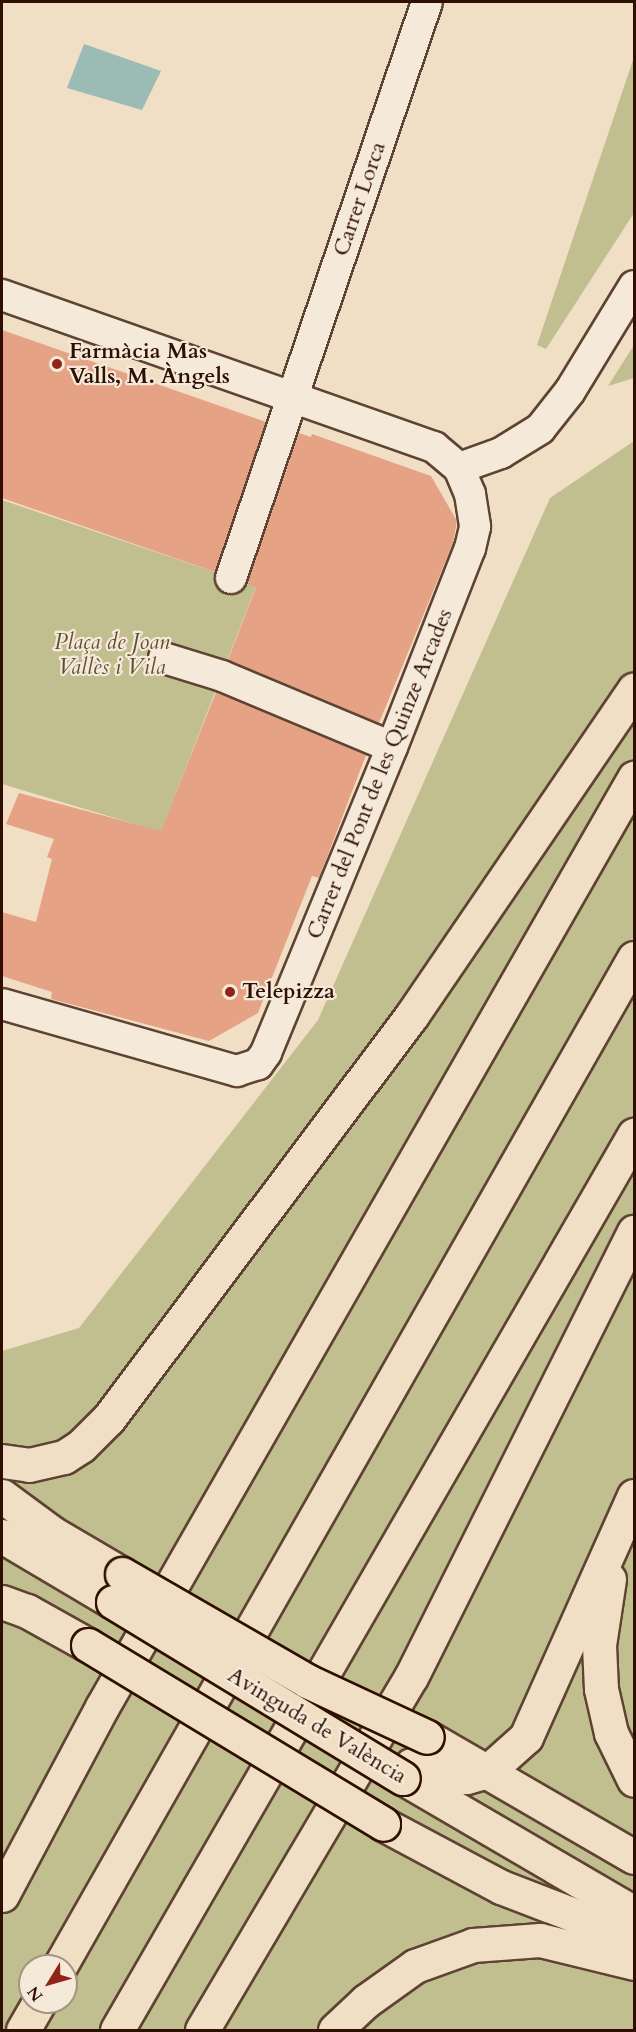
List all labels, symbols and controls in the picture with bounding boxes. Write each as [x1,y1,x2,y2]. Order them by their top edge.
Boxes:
street label: Carrer Lorca [328,138,392,260]
place label: Farmàcia Mas Valls, M. Àngels [69,338,230,390]
marker: Farmàcia Mas Valls, M. Àngels [50,357,64,371]
street label: Carrer del Pont de les Quinze Arcades [301,605,459,943]
park label: Plaça de Joan Vallès i Vila [54,629,170,680]
place label: Telepizza [242,979,335,1005]
marker: Telepizza [223,985,237,999]
street label: Avinguda de València [223,1662,411,1790]
north arrow [18,1954,78,2014]
text: N [22,1981,48,2006]

